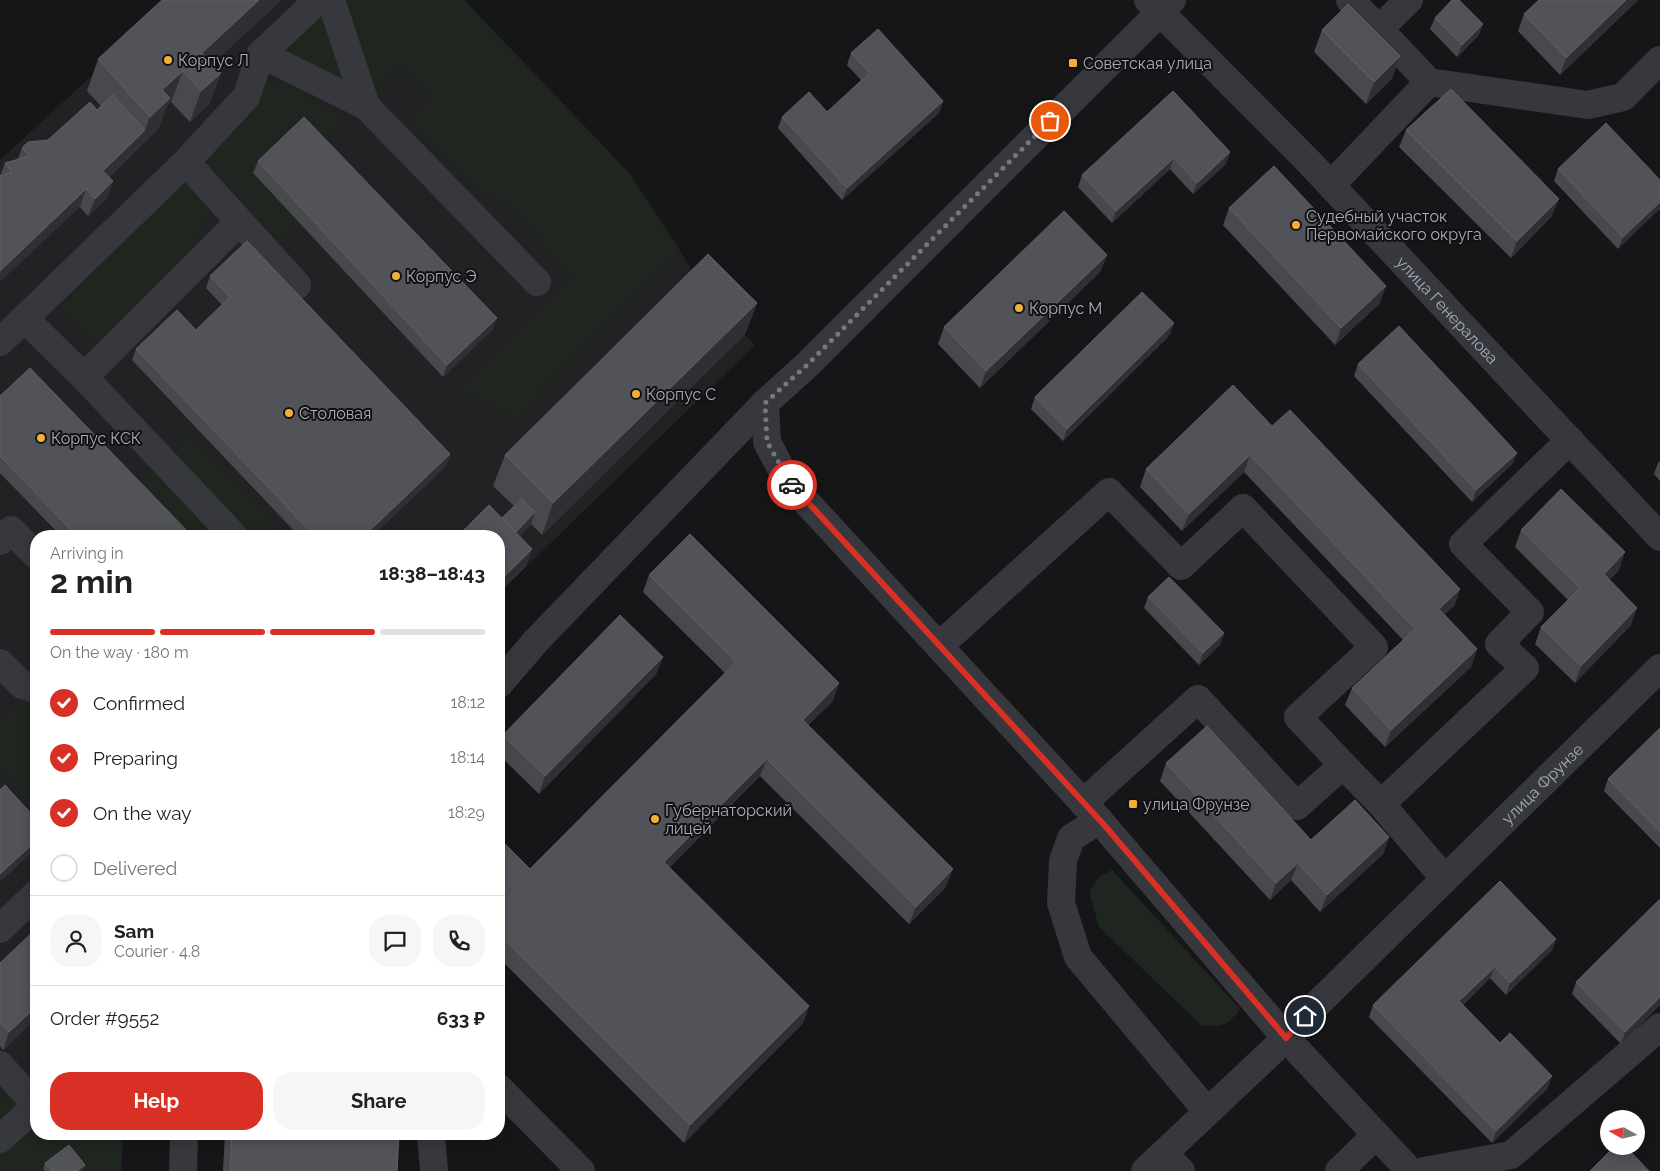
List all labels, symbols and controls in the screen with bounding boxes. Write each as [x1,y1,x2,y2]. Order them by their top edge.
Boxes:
place label: Корпус Л [178,51,249,70]
marker: Корпус Л [162,54,174,66]
place label: Советская улица [1083,54,1212,73]
marker: Советская улица [1067,57,1079,69]
pin [1029,100,1071,142]
icon: bag [1036,107,1064,135]
place label: Судебный участок Первомайского округа [1306,207,1482,244]
marker: Судебный участок Первомайского округа [1290,219,1302,231]
street label: улица Генералова [1392,253,1502,368]
place label: Корпус Э [406,267,477,286]
marker: Корпус Э [390,270,402,282]
place label: Корпус M [1029,299,1102,318]
marker: Корпус M [1013,302,1025,314]
place label: Корпус С [646,385,716,404]
marker: Корпус С [630,388,642,400]
place label: Столовая [299,404,371,423]
marker: Столовая [283,407,295,419]
place label: Корпус КСК [51,429,141,448]
marker: Корпус КСК [35,432,47,444]
courier [767,460,817,510]
icon: car [778,471,806,499]
text: Arriving in [50,544,124,563]
text: 18:38–18:43 [379,562,485,584]
text: 2 min [50,563,133,600]
text: On the way · 180 m [50,643,189,662]
icon: check [50,689,78,717]
text: Confirmed [93,692,185,714]
text: 18:12 [450,693,485,712]
street label: улица Фрунзе [1498,740,1587,828]
icon: check [50,744,78,772]
text: Preparing [93,747,178,769]
text: 18:14 [450,748,485,767]
place label: улица Фрунзе [1143,795,1250,814]
marker: улица Фрунзе [1127,798,1139,810]
icon: check [50,799,78,827]
place label: Губернаторский лицей [665,801,792,838]
text: On the way [93,802,192,824]
text: 18:29 [448,803,485,822]
marker: Губернаторский лицей [649,813,661,825]
text: Delivered [93,857,177,879]
button: person [50,915,102,967]
button: chat [369,915,421,967]
button: phone [433,915,485,967]
text: Sam [114,920,154,942]
text: Courier · 4.8 [114,942,200,961]
pin [1284,995,1326,1037]
icon: home [1291,1002,1319,1030]
text: Order #9552 [50,1007,159,1029]
text: 633 ₽ [437,1007,485,1029]
button: Help [50,1072,263,1130]
button: Share [273,1072,485,1130]
north arrow [1600,1110,1645,1155]
map controls [1600,1110,1645,1155]

